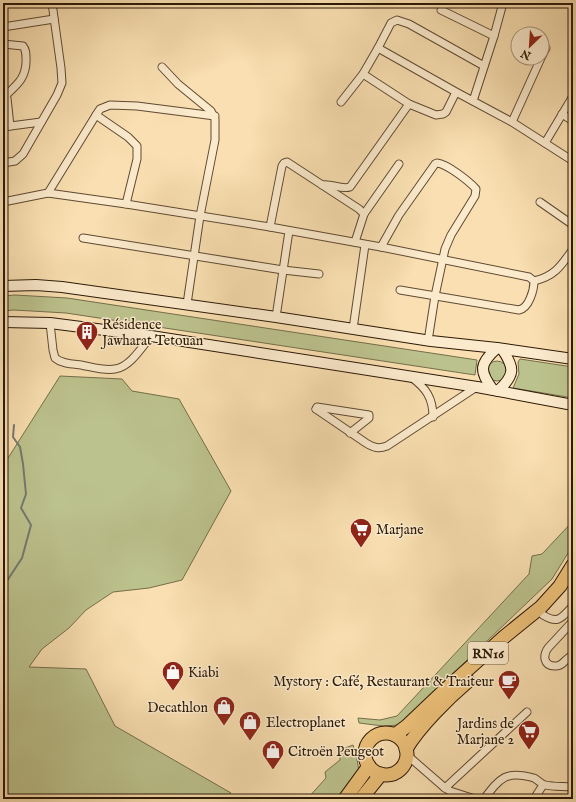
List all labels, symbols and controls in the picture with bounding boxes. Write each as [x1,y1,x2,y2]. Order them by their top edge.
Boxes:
north arrow [510,26,550,66]
text: N [518,46,534,63]
place label: Résidence Jawharat Tetouan [100,316,204,350]
building icon: Résidence Jawharat Tetouan [74,319,100,352]
supermarket icon: Marjane [348,516,374,549]
place label: Marjane [376,521,424,539]
road number: RN16 [468,642,508,664]
shop icon: Kiabi [160,659,186,692]
place label: Kiabi [188,664,219,682]
cafe icon: Mystory : Café, Restaurant & Traiteur [496,668,522,701]
place label: Mystory : Café, Restaurant & Traiteur [273,673,494,691]
shop icon: Decathlon [211,694,237,727]
place label: Decathlon [147,699,209,717]
shop icon: Electroplanet [237,709,263,742]
place label: Electroplanet [266,714,346,732]
place label: Jardins de Marjane 2 [455,715,515,749]
supermarket icon: Jardins de Marjane 2 [516,718,542,751]
shop icon: Citroën Peugeot [260,738,286,771]
place label: Citroën Peugeot [288,743,384,761]

